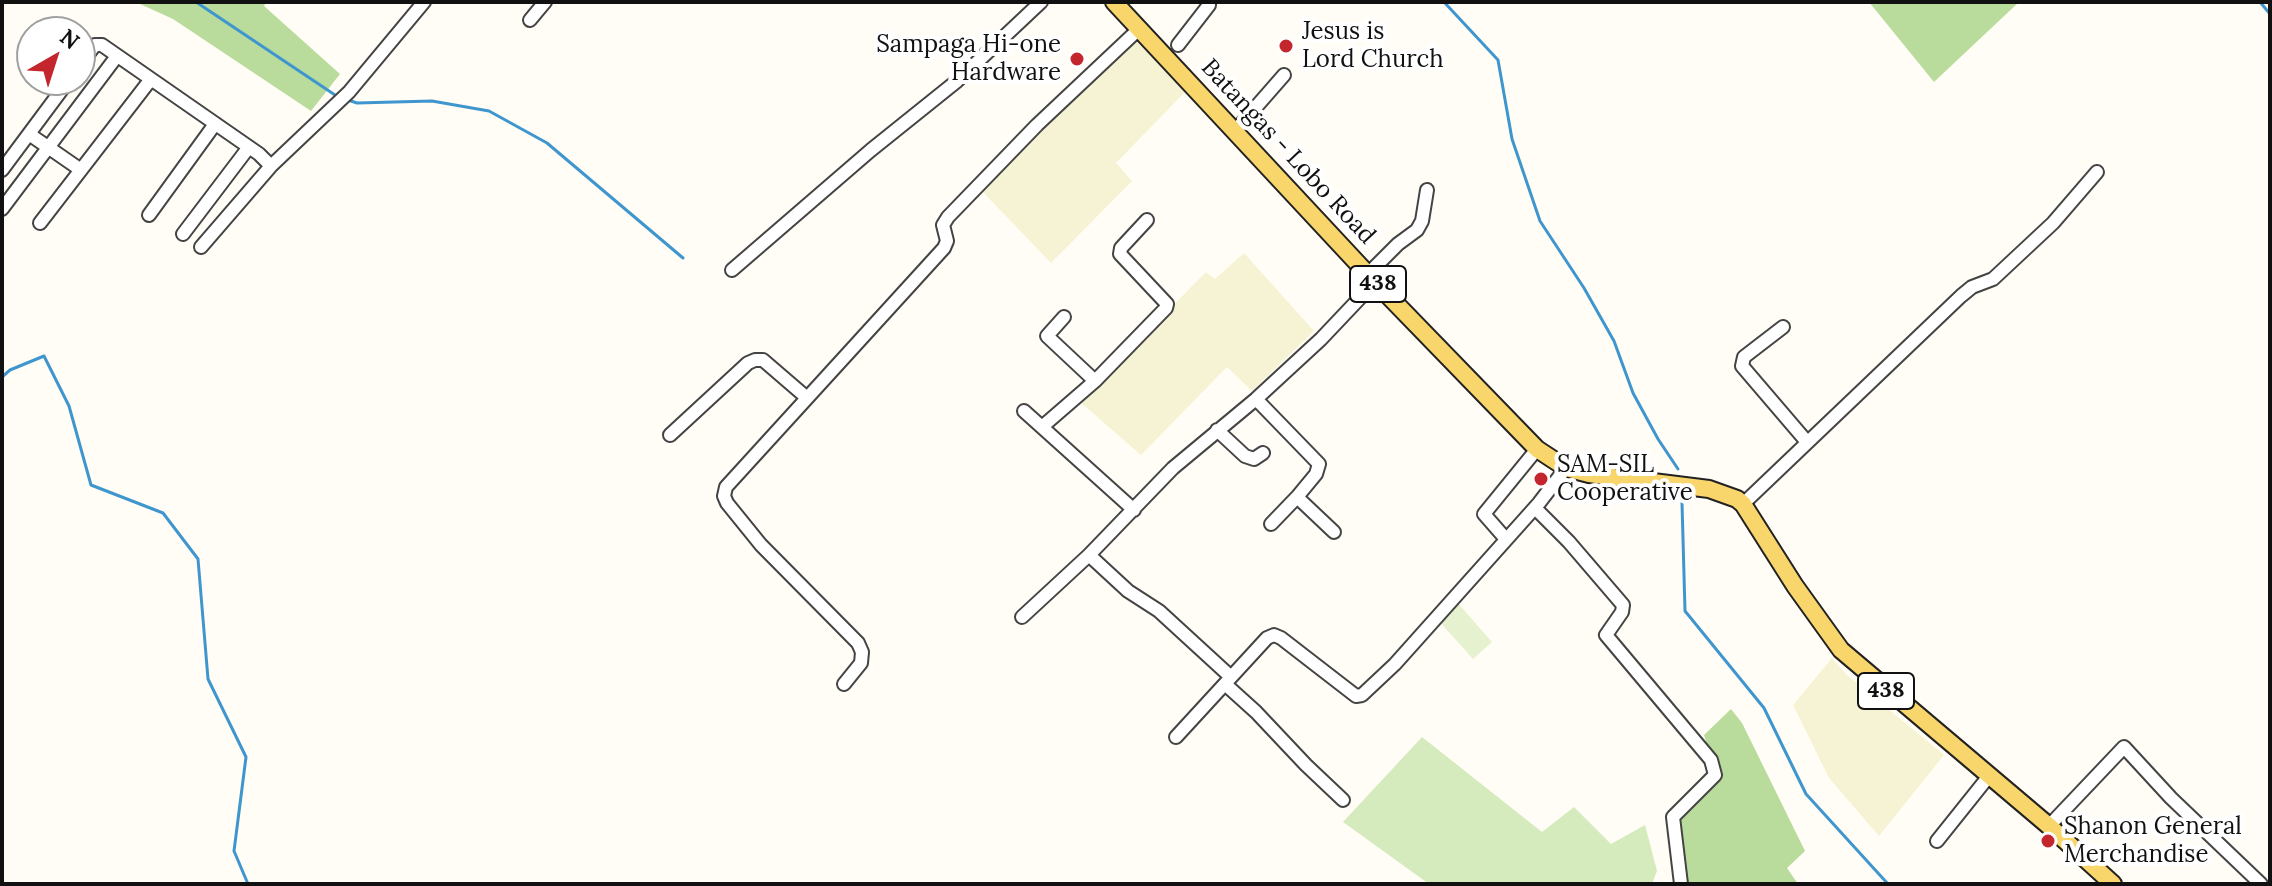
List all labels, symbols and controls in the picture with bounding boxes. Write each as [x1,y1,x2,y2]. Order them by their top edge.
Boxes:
north arrow [16,16,96,96]
place label: Jesus is Lord Church [1302,18,1444,74]
text: N [54,23,85,55]
place label: Sampaga Hi-one Hardware [876,31,1061,87]
marker: Jesus is Lord Church [1277,37,1295,55]
marker: Sampaga Hi-one Hardware [1068,50,1086,68]
street label: Batangas - Lobo Road [1195,54,1381,250]
road number: 438 [1350,266,1406,302]
place label: SAM-SIL Cooperative [1557,451,1693,507]
marker: SAM-SIL Cooperative [1532,470,1550,488]
road number: 438 [1858,673,1914,709]
place label: Shanon General Merchandise [2064,813,2242,869]
marker: Shanon General Merchandise [2039,832,2057,850]

